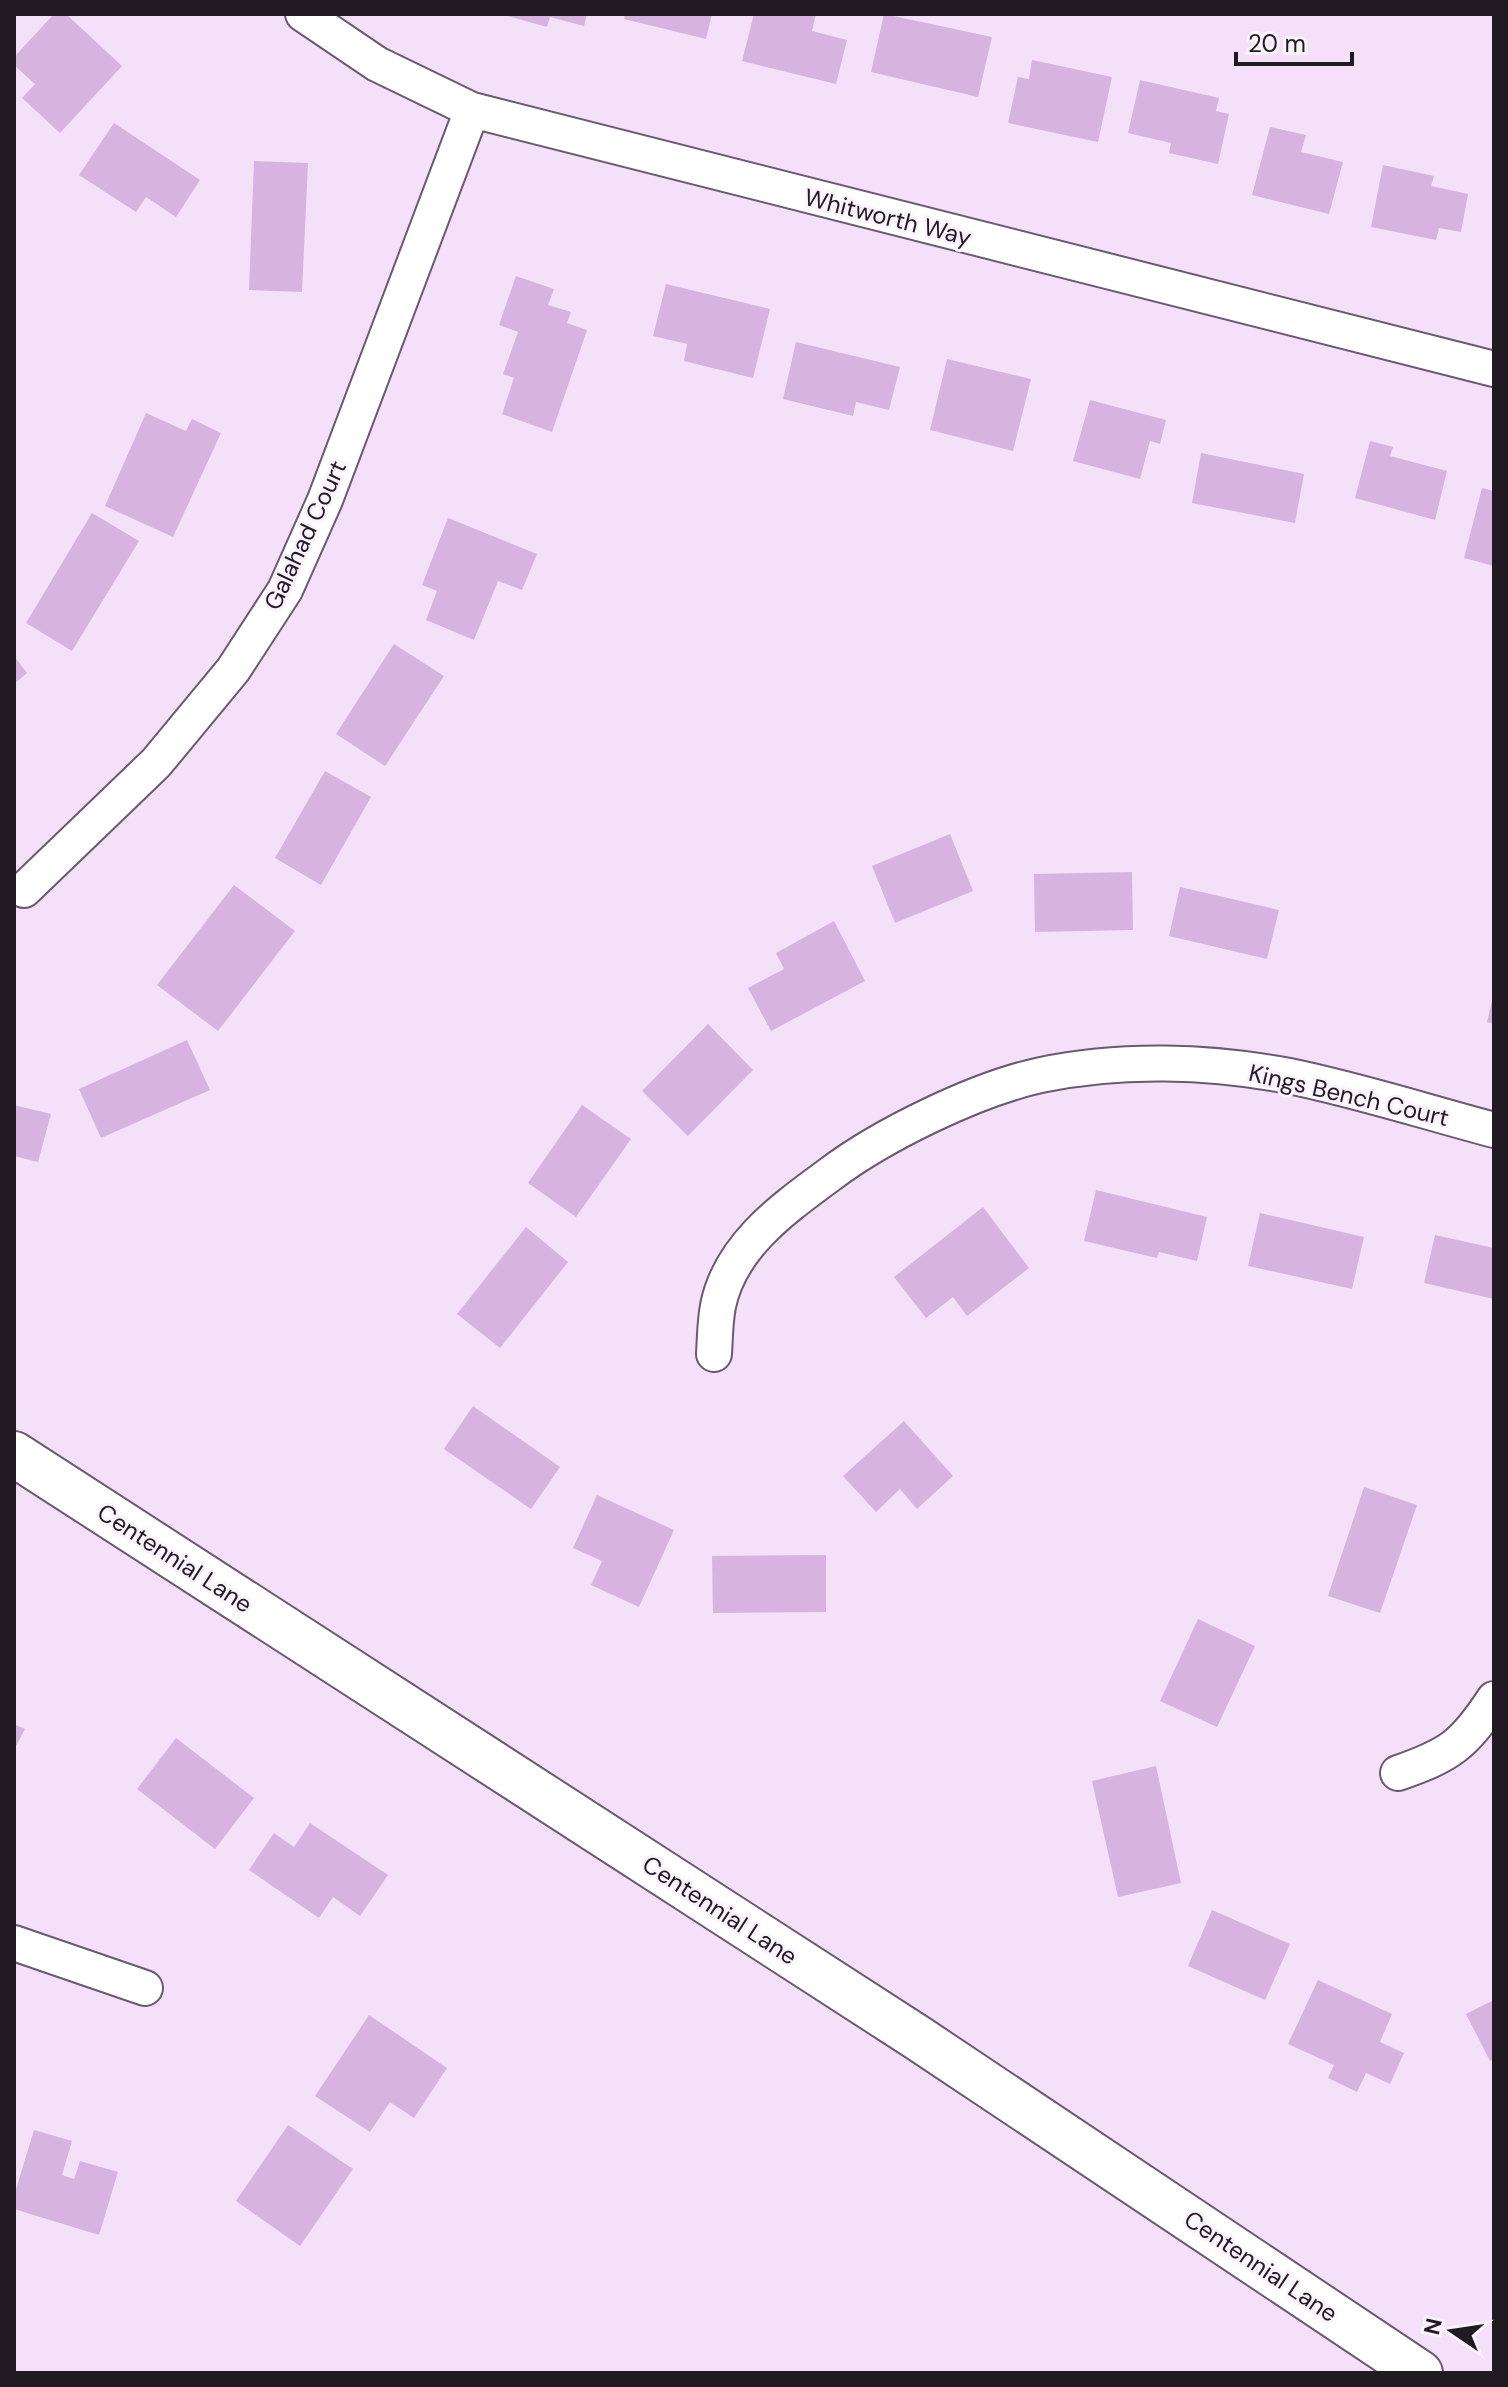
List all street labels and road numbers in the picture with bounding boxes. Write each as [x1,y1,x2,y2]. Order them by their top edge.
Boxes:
street label: Whitworth Way [801,181,975,253]
street label: Galahad Court [257,455,353,615]
street label: Kings Bench Court [1246,1057,1452,1133]
street label: Centennial Lane [92,1496,258,1620]
street label: Centennial Lane [637,1848,803,1972]
street label: Centennial Lane [1178,2203,1344,2329]

